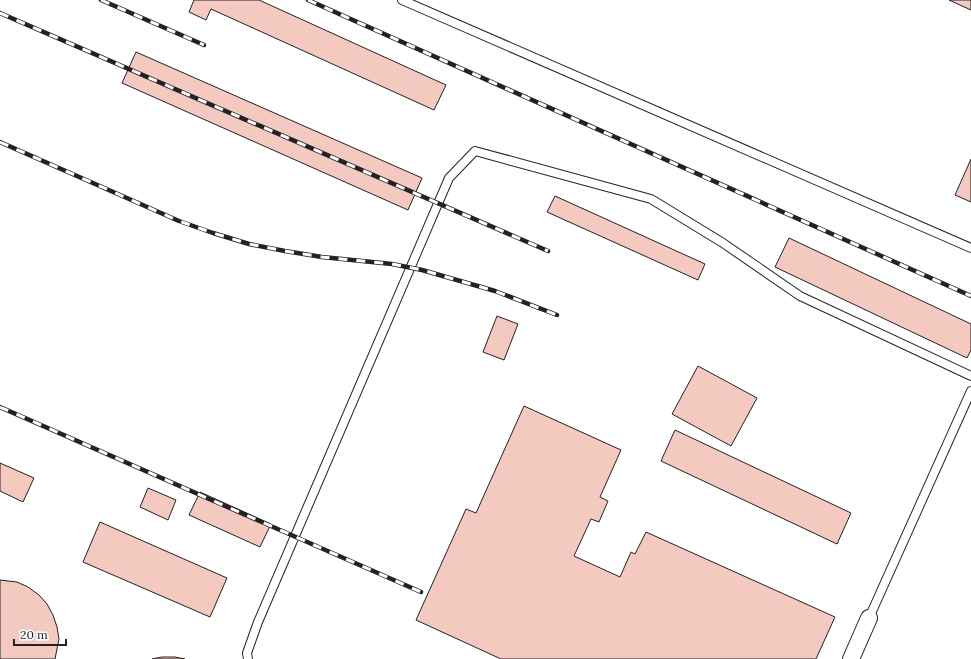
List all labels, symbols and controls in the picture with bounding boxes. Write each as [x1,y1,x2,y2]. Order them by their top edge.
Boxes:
scale bar [14,621,66,647]
text: 20 m [20,627,48,642]

